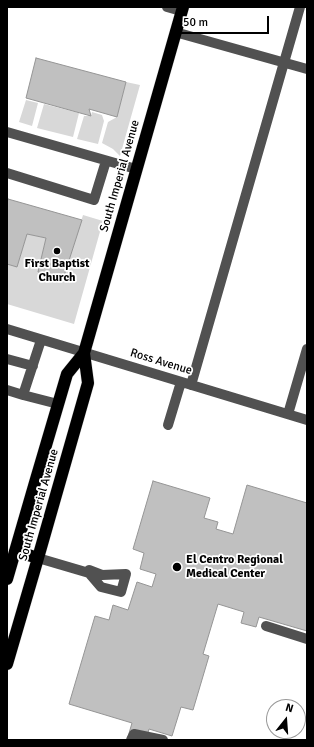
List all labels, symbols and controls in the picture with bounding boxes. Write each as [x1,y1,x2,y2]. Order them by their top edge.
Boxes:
scale bar [178,8,271,34]
text: 50 m [183,15,208,30]
street label: South Imperial Avenue [97,118,143,234]
marker: First Baptist Church [52,246,62,256]
place label: First Baptist Church [24,257,90,285]
street label: Ross Avenue [128,346,194,378]
street label: South Imperial Avenue [16,447,62,563]
place label: El Centro Regional Medical Center [186,553,283,581]
marker: El Centro Regional Medical Center [171,561,183,573]
north arrow [266,699,306,739]
text: N [284,701,295,715]

